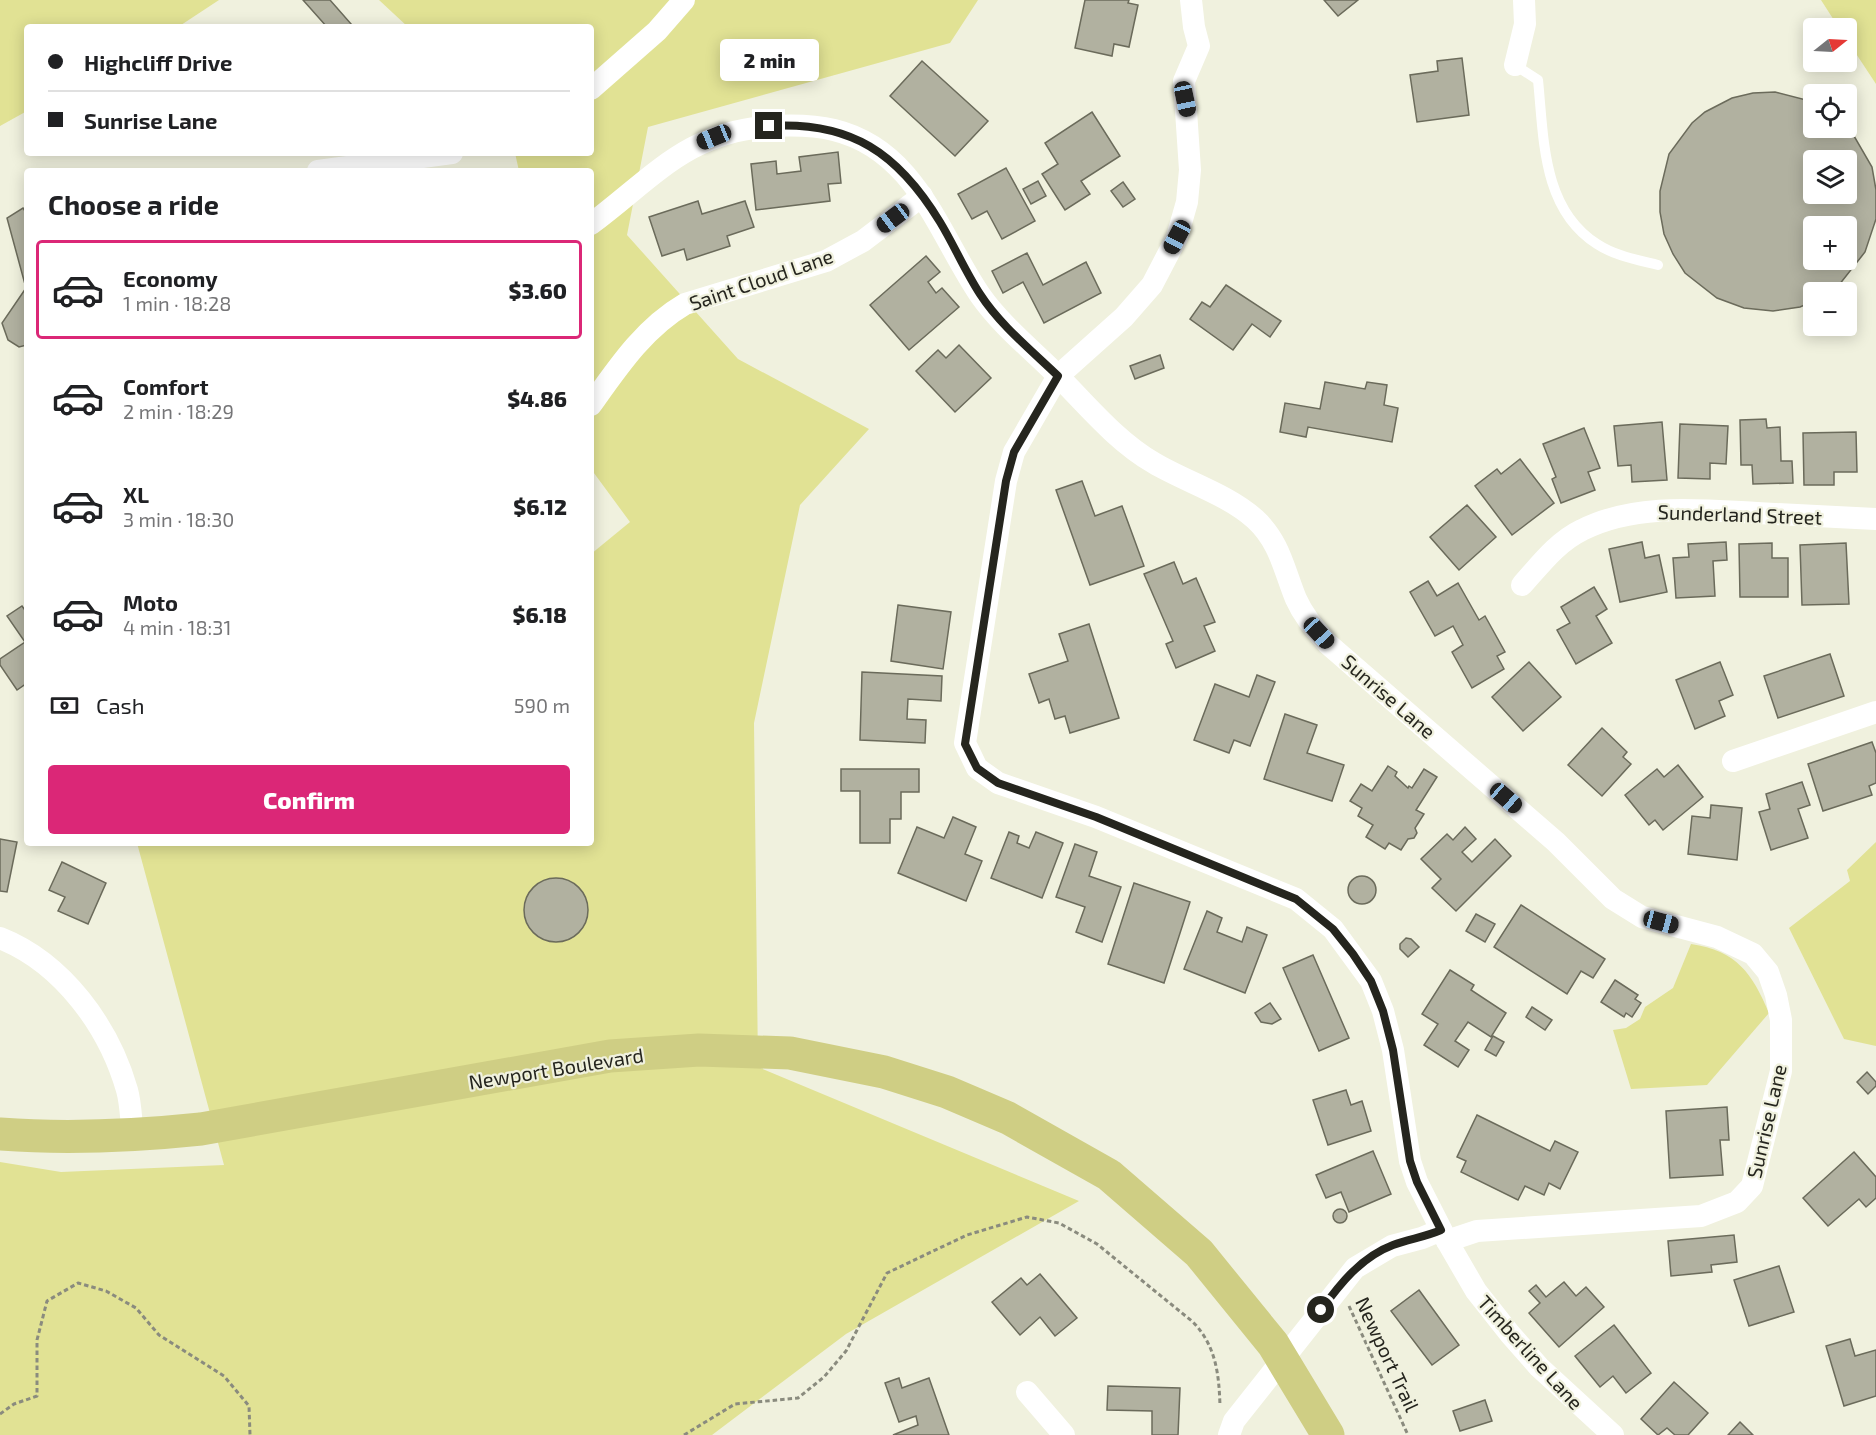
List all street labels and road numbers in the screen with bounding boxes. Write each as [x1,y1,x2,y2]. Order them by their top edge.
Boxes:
street label: Saint Cloud Lane [686,243,836,315]
street label: Sunderland Street [1657,499,1823,529]
street label: Sunrise Lane [1337,649,1441,743]
street label: Newport Boulevard [467,1042,645,1094]
street label: Sunrise Lane [1741,1062,1791,1180]
street label: Timberline Lane [1473,1290,1589,1414]
street label: Newport Trail [1351,1293,1425,1415]

